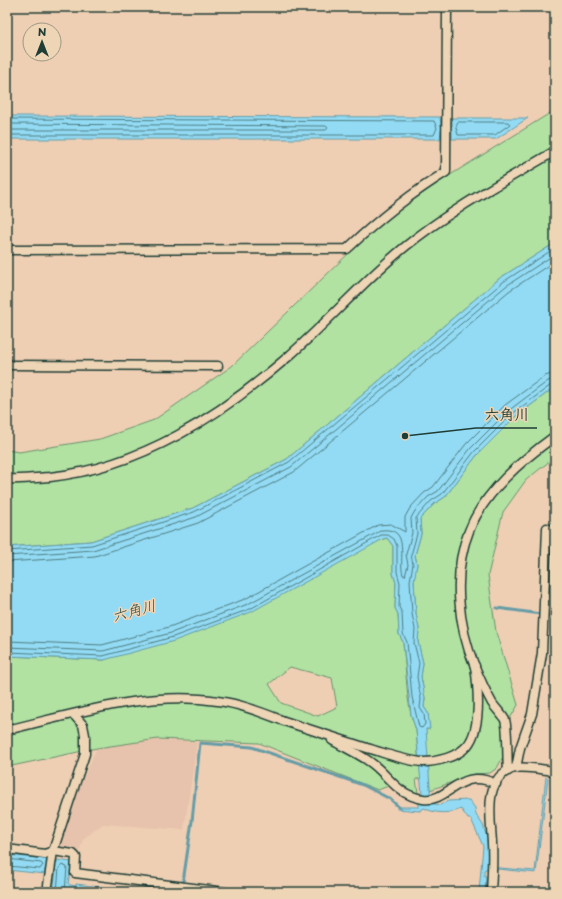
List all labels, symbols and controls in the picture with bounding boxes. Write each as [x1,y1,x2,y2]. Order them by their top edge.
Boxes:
north arrow [22,22,62,62]
text: N [38,23,47,40]
callout: 六角川 [476,401,537,428]
text: 六角川 [484,402,530,425]
water label: 六角川 [109,593,158,626]

